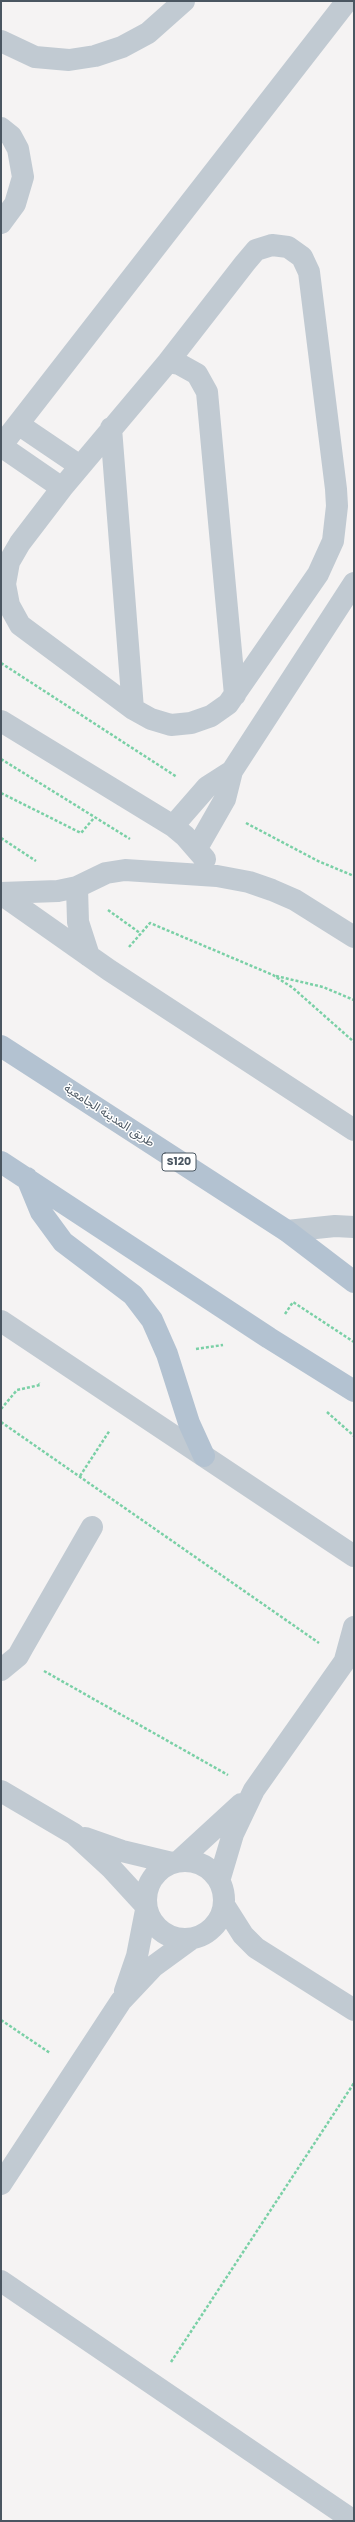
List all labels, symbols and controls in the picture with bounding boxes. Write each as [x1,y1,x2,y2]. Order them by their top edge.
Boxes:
street label: طريق المدينة الجامعية [61,1081,157,1151]
road number: S120 [162,1153,196,1171]

